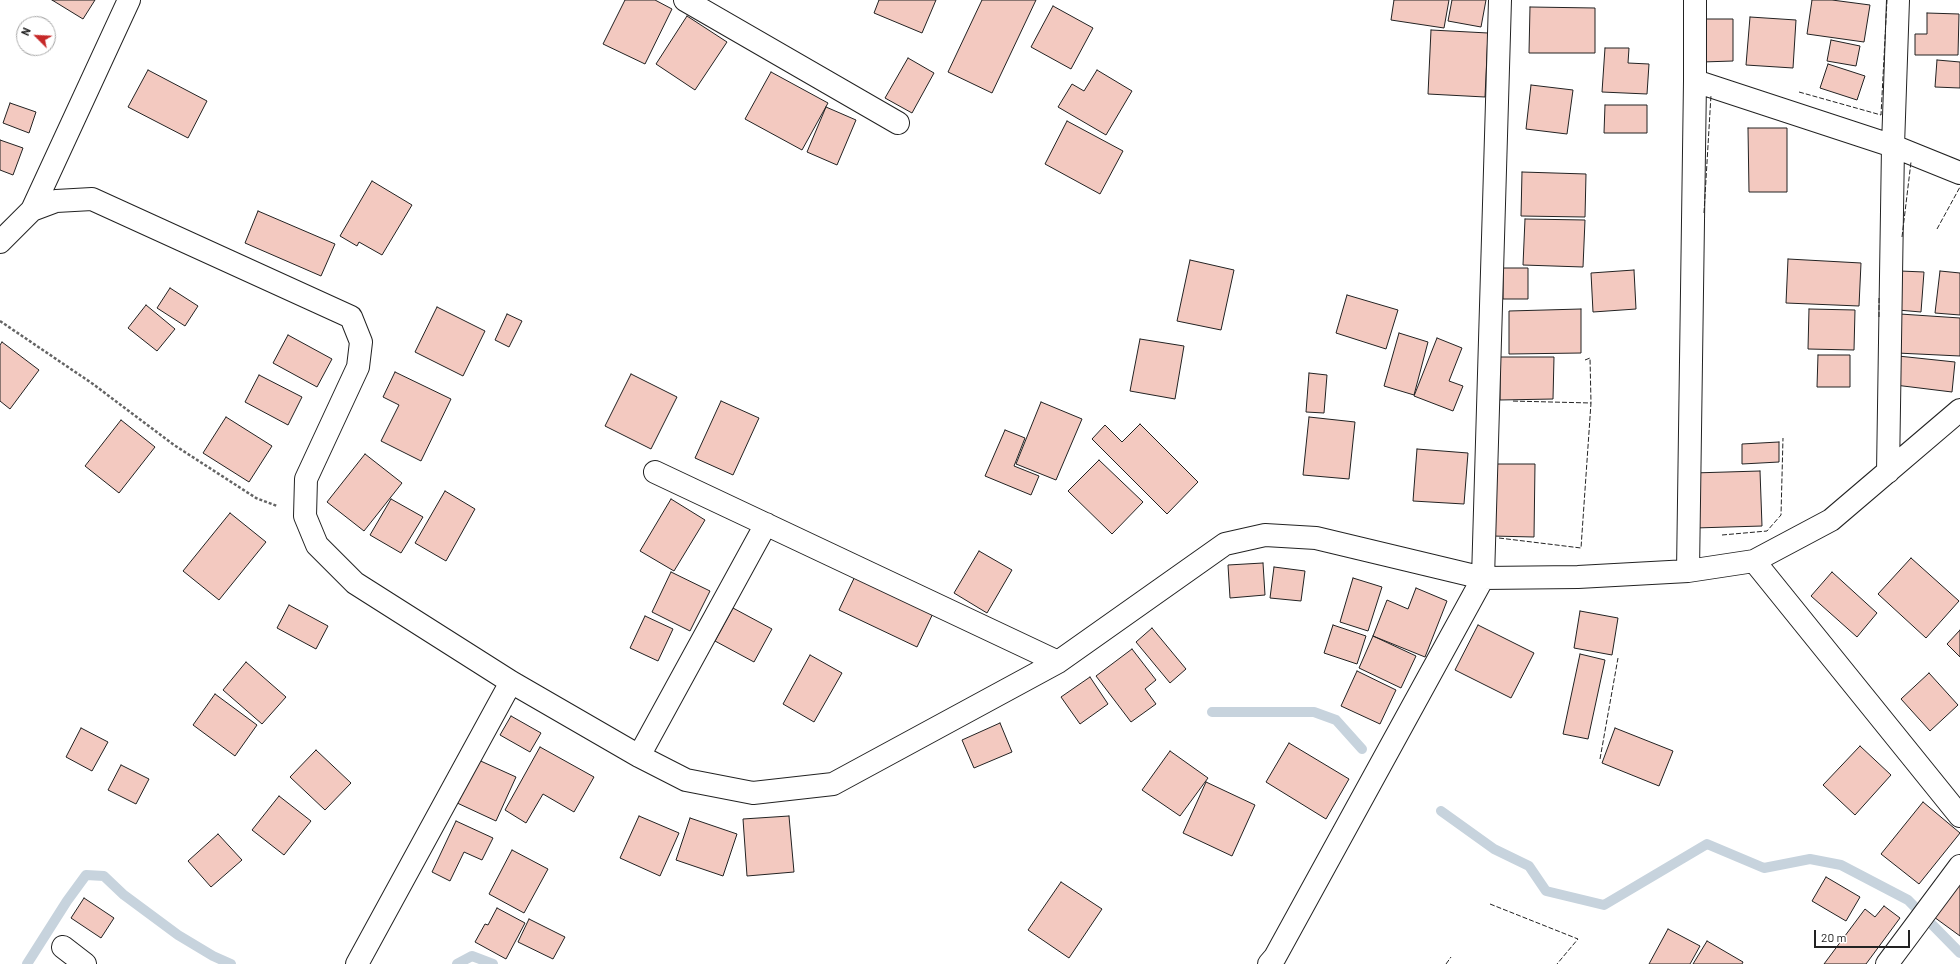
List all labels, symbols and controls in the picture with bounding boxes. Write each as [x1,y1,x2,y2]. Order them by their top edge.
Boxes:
north arrow [16,16,56,56]
text: N [18,25,33,37]
scale bar [1816,922,1912,948]
text: 20 m [1821,930,1847,944]

